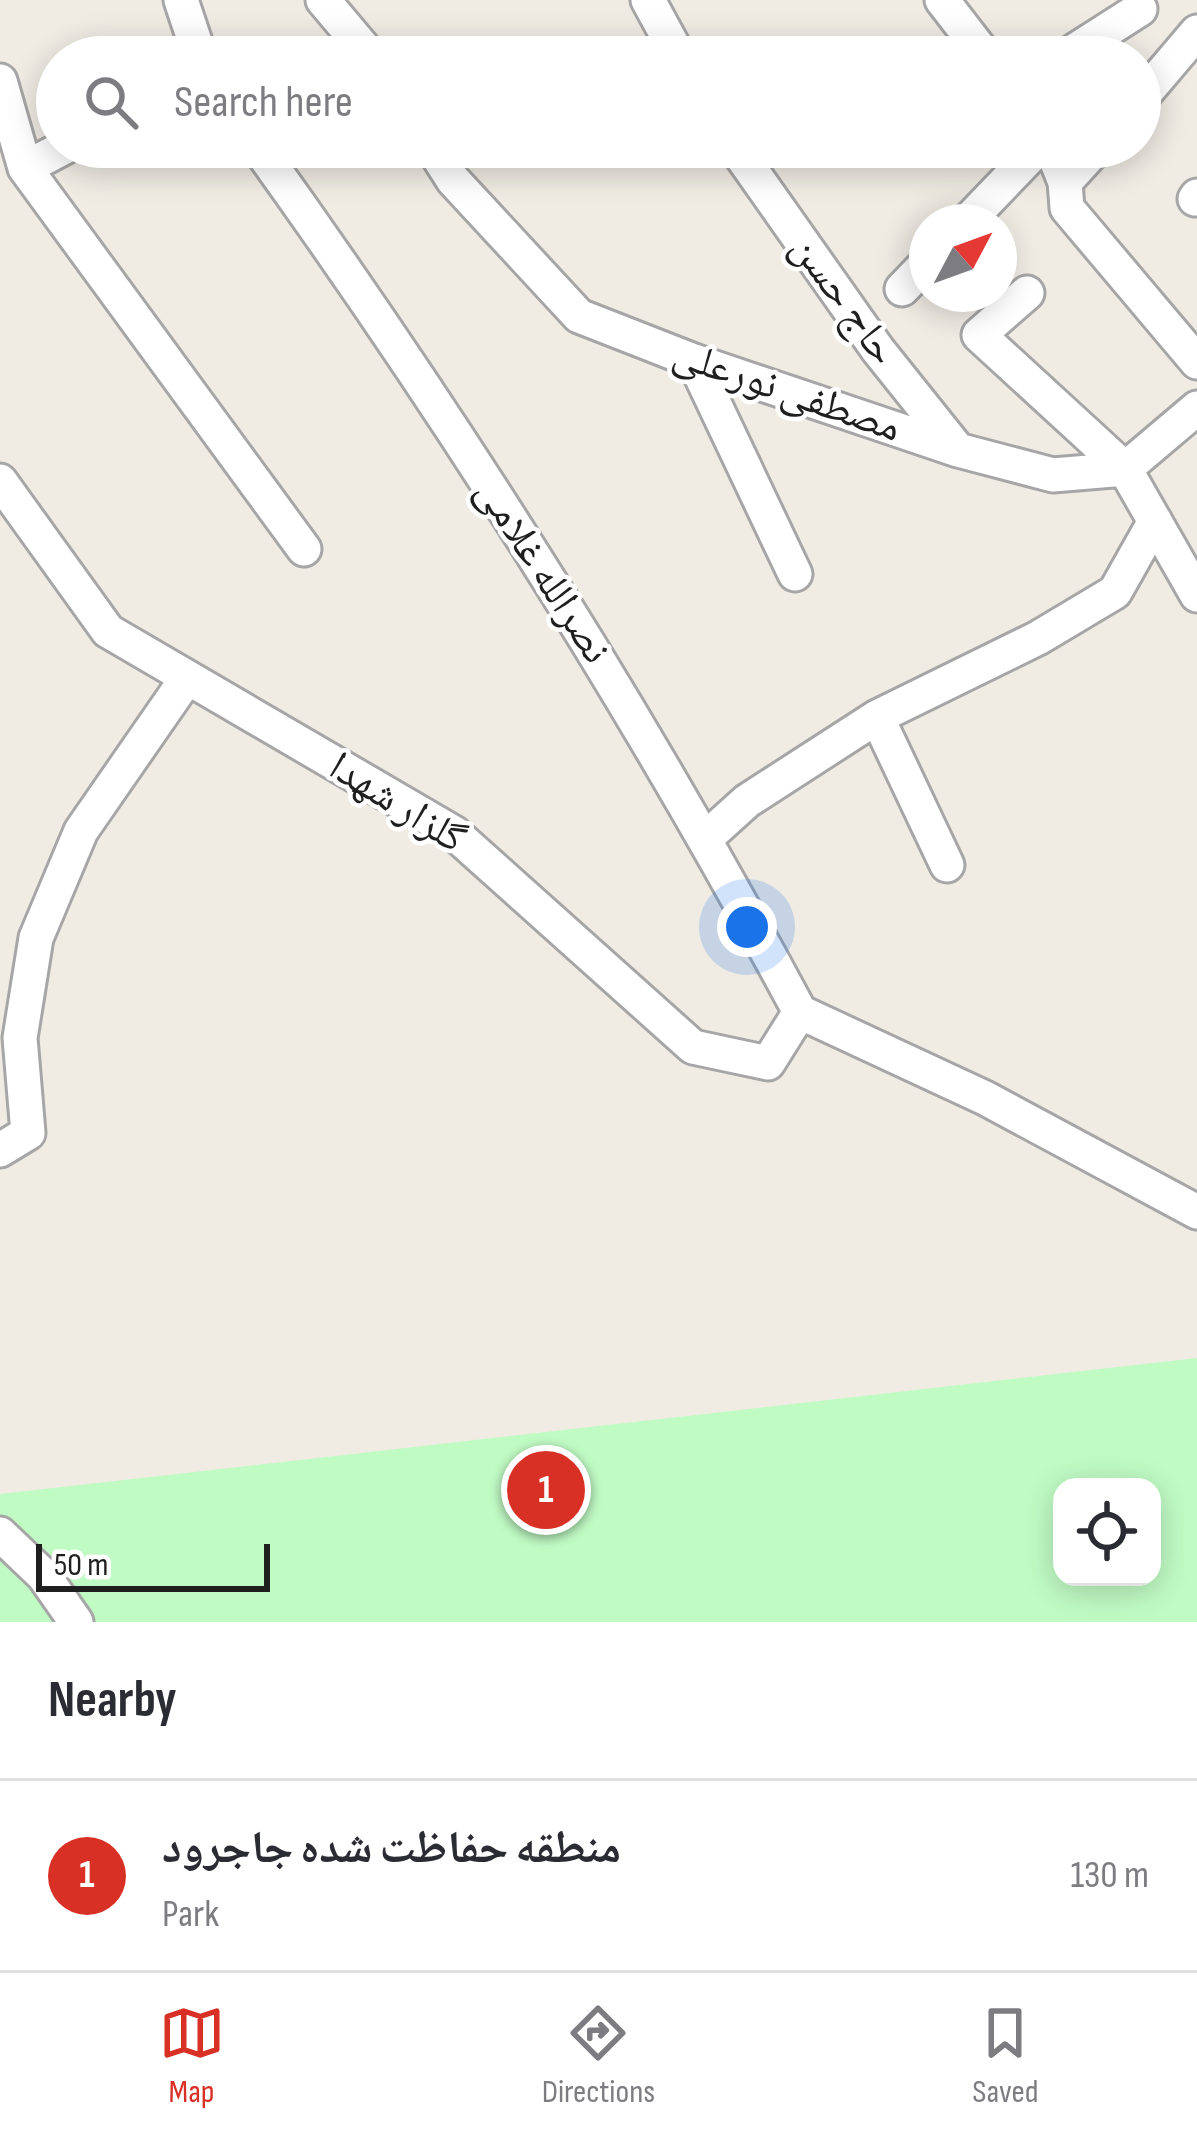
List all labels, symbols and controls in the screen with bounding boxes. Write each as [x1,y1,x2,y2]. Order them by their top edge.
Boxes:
search box [36,36,1161,168]
icon: search [78,69,144,135]
text: Search here [174,75,353,130]
north arrow [909,204,1017,312]
street label: حاج حسن [779,224,909,376]
street label: مصطفی نورعلی [666,328,908,454]
street label: نصرالله غلامی [464,469,622,673]
street label: گلزار شهدا [319,741,475,865]
your location [717,897,777,957]
pin: 1 [507,1445,585,1535]
map controls [1053,1478,1161,1586]
button: locate [1053,1478,1161,1586]
scale bar [36,1538,270,1591]
text: 50 m [54,1545,108,1585]
text: Nearby [48,1670,177,1731]
text: منطقه حفاظت شده جاجرود [162,1821,621,1876]
text: 1 [79,1852,95,1899]
text: 130 m [1070,1852,1149,1899]
text: Park [162,1891,219,1938]
tab: Map [159,2000,225,2112]
tab: Directions [542,2000,655,2112]
tab: Saved [972,2000,1038,2112]

